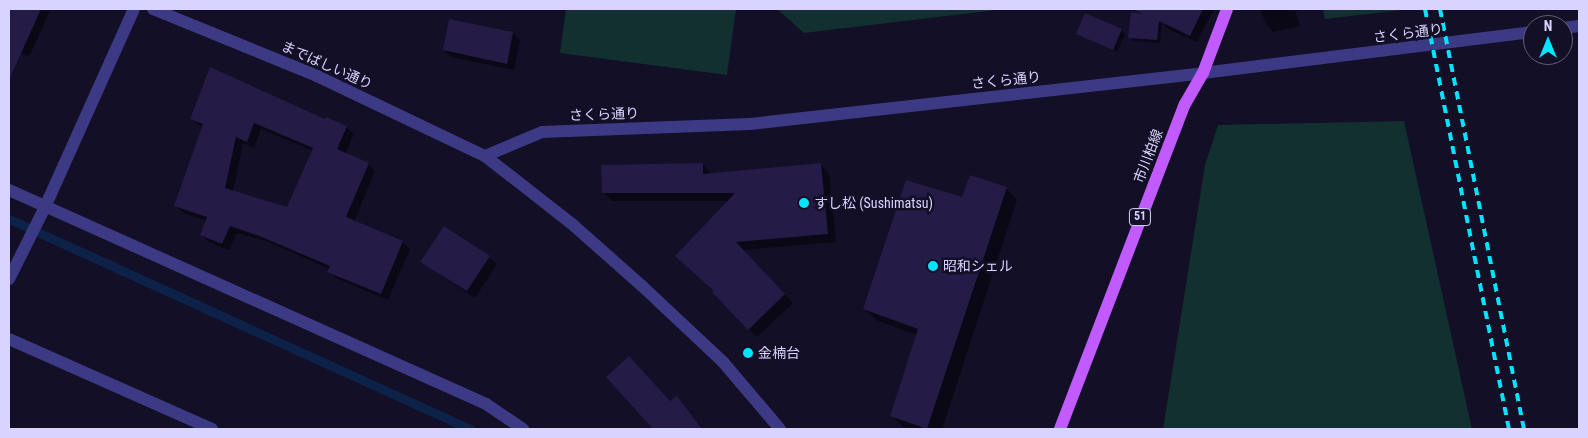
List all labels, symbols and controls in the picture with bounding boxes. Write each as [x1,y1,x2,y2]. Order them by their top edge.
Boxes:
north arrow [1523,15,1573,65]
text: N [1544,18,1552,34]
street label: さくら通り [1372,20,1444,46]
street label: までばしい通り [279,37,375,93]
street label: さくら通り [970,68,1042,92]
street label: さくら通り [569,104,639,124]
street label: 市川柏線 [1130,127,1166,185]
place label: すし松 (Sushimatsu) [814,195,933,211]
marker: すし松 (Sushimatsu) [798,197,810,209]
road number: 51 [1129,208,1151,226]
place label: 昭和シェル [943,258,1013,274]
marker: 昭和シェル [927,260,939,272]
place label: 金楠台 [758,345,800,361]
marker: 金楠台 [742,347,754,359]

